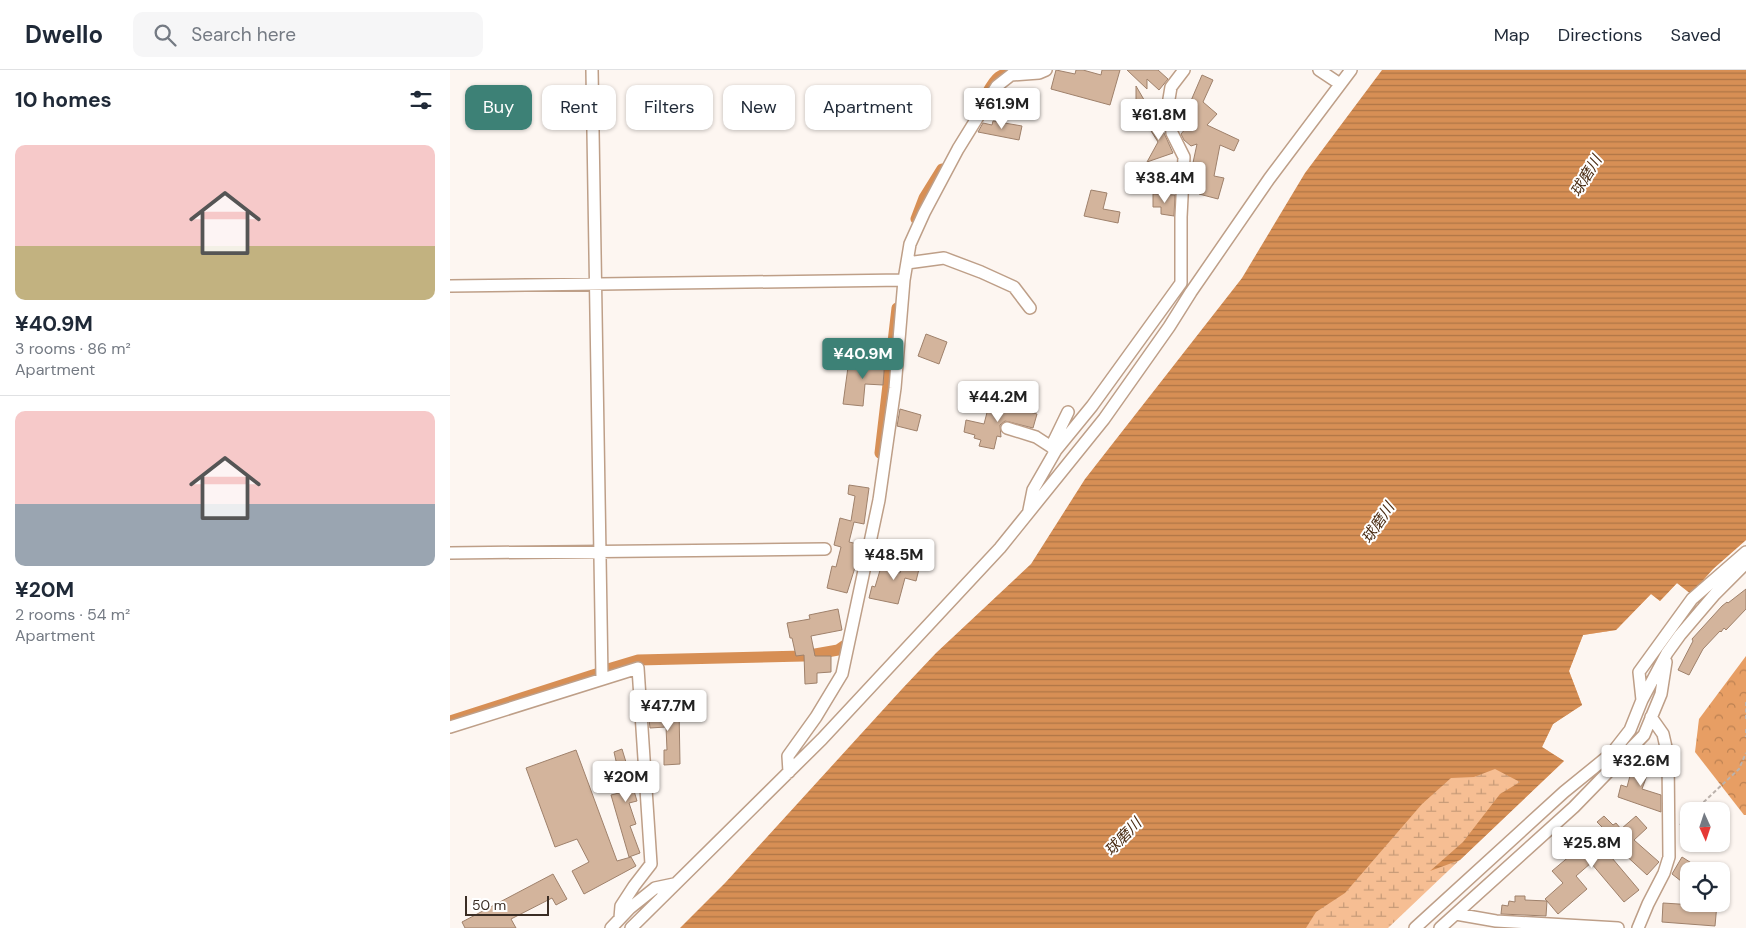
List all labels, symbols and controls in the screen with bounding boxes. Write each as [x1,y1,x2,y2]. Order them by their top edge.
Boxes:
search box [133,12,483,57]
text: Dwello [25,19,103,50]
icon: search [151,21,179,49]
text: Search here [191,22,296,47]
text: Map [1494,23,1530,47]
text: Directions [1558,23,1643,47]
text: Saved [1671,23,1721,47]
chip: Buy [465,85,532,130]
chip: Rent [542,85,616,130]
chip: Filters [626,85,713,130]
chip: New [723,85,795,130]
chip: Apartment [805,85,931,130]
text: 10 homes [15,86,112,114]
icon: filters [407,86,435,114]
pin: ¥61.9M [961,88,1043,130]
text: ¥61.9M [975,93,1029,114]
pin: ¥61.8M [1118,98,1200,141]
text: ¥61.8M [1132,104,1186,125]
water label: 球磨川 [1566,150,1607,200]
pin: ¥38.4M [1124,162,1206,204]
text: ¥38.4M [1136,167,1194,188]
icon: home [180,178,270,268]
text: ¥40.9M [15,310,93,338]
text: 3 rooms · 86 m² [15,338,131,359]
pin: ¥40.9M [822,338,904,380]
text: ¥40.9M [833,343,893,364]
text: Apartment [15,359,95,380]
pin: ¥44.2M [957,380,1039,423]
text: ¥44.2M [969,386,1027,407]
icon: home [180,443,270,533]
water label: 球磨川 [1357,497,1400,547]
pin: ¥48.5M [853,538,935,581]
text: ¥48.5M [864,544,924,565]
text: ¥20M [15,576,74,604]
text: 2 rooms · 54 m² [15,604,130,625]
text: Apartment [15,625,95,646]
pin: ¥47.7M [627,690,709,732]
text: ¥47.7M [641,695,695,716]
pin: ¥32.6M [1600,744,1682,787]
text: ¥32.6M [1612,750,1670,771]
pin: ¥20M [596,760,656,803]
text: ¥20M [603,766,649,787]
north arrow [1680,802,1730,852]
map controls [1680,802,1730,912]
water label: 球磨川 [1100,812,1147,860]
pin: ¥25.8M [1551,826,1633,869]
text: ¥25.8M [1563,832,1621,853]
button: locate [1680,862,1730,912]
scale bar [465,893,549,916]
text: 50 m [472,896,506,914]

